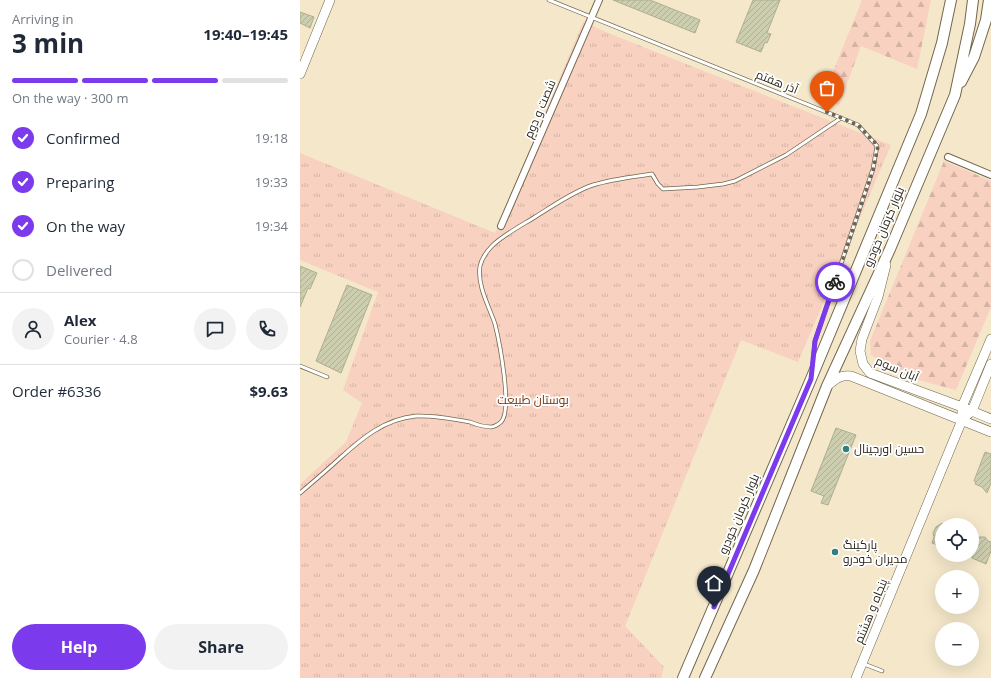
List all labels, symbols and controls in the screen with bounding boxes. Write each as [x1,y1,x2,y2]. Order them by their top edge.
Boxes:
text: Arriving in [12,10,74,28]
text: 19:40–19:45 [203,24,288,44]
text: 3 min [12,25,84,61]
street label: آذر هفتم [754,65,801,98]
pin [810,71,844,112]
street label: شصت و دوم [519,77,560,141]
icon: bag [816,77,838,99]
text: On the way · 300 m [12,89,128,107]
icon: check [12,127,34,149]
text: Confirmed [46,128,120,148]
text: 19:18 [255,129,288,147]
icon: check [12,171,34,193]
text: Preparing [46,172,114,192]
text: 19:33 [255,173,288,191]
street label: بلوار کرمان خودرو [859,184,908,270]
icon: check [12,215,34,237]
text: On the way [46,216,125,236]
text: 19:34 [255,217,288,235]
text: Delivered [46,260,113,280]
courier [815,262,855,302]
icon: bike [824,271,846,293]
button: person [12,308,54,350]
button: chat [194,308,236,350]
button: phone [246,308,288,350]
text: Alex [64,310,96,330]
text: Courier · 4.8 [64,330,138,348]
street label: آبان سوم [873,352,922,386]
text: Order #6336 [12,381,101,401]
text: $9.63 [249,381,288,401]
park label: بوستان طبیعت [497,391,569,408]
place label: حسین اورجینال [854,440,924,457]
marker: حسین اورجینال [841,444,851,454]
street label: بلوار کرمان خودرو [714,471,763,557]
map controls [935,518,979,666]
button: locate [935,518,979,562]
place label: پارکینگ مدیران خودرو [843,536,907,567]
marker: پارکینگ مدیران خودرو [830,547,840,557]
pin [697,566,731,607]
button: + [935,570,979,614]
icon: home [703,572,725,594]
street label: پنجاه و هشتم [850,575,892,646]
button: − [935,622,979,666]
button: Help [12,624,146,670]
button: Share [154,624,288,670]

